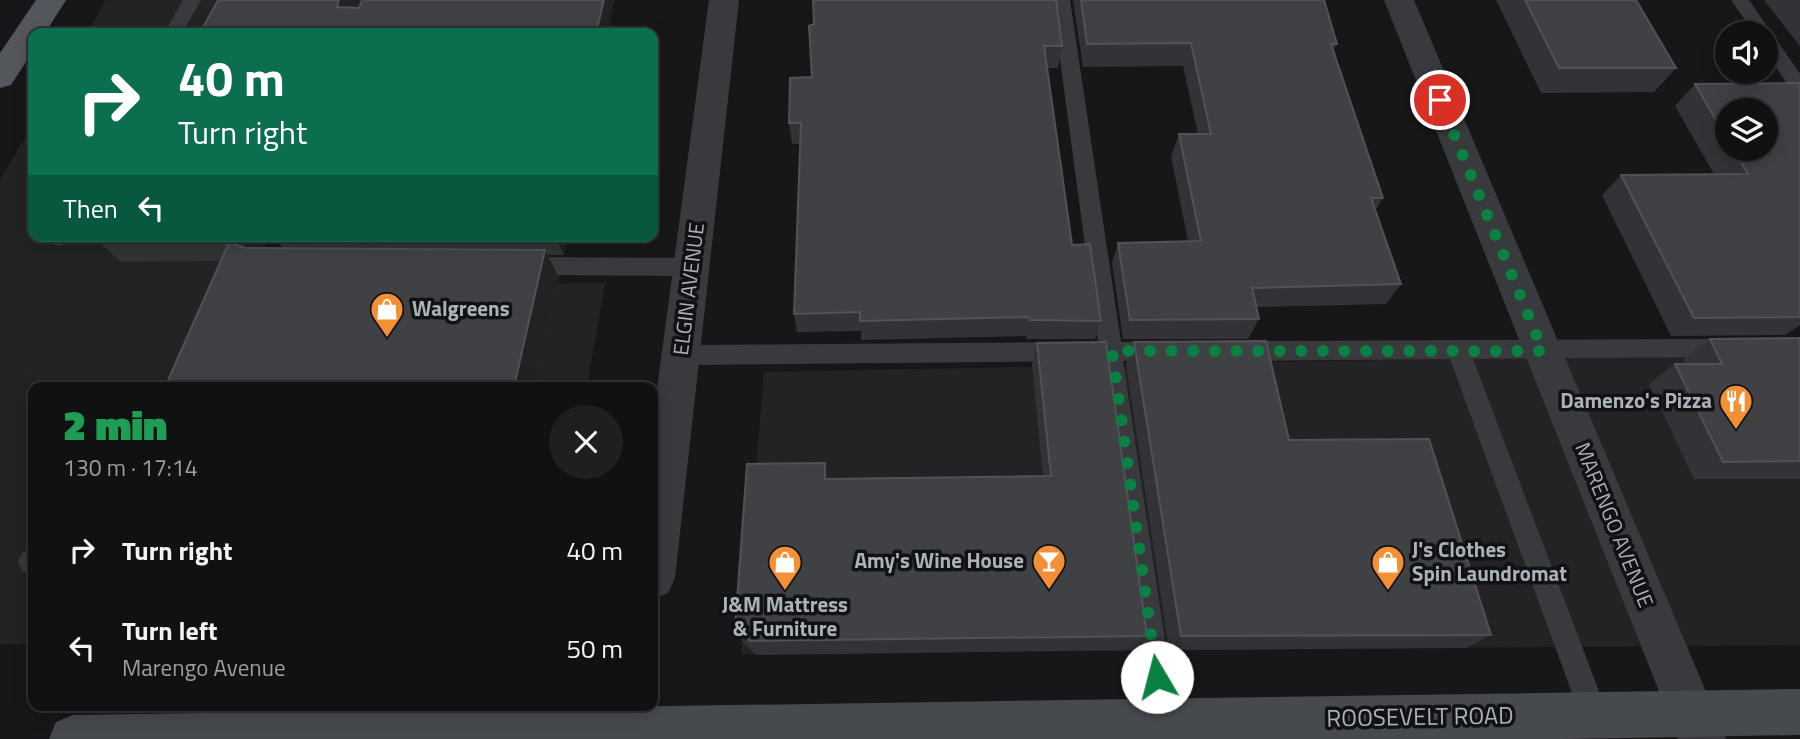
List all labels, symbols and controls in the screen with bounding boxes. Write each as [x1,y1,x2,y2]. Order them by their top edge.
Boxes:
map controls [1715,21,1778,161]
button: sound [1715,21,1778,84]
text: 40 m [178,40,285,115]
icon: right [63,56,154,147]
pin [1410,70,1470,130]
icon: arrive [1421,81,1459,119]
button: layers [1715,98,1778,161]
text: Turn right [178,108,307,156]
text: Then [63,189,118,228]
icon: left [132,189,170,227]
street label: ELGIN AVENUE [664,221,712,357]
shop icon: Walgreens [368,290,406,339]
place label: Walgreens [412,292,510,324]
restaurant icon: Damenzo's Pizza [1717,382,1755,431]
place label: Damenzo's Pizza [1560,384,1712,416]
text: 2 min [63,392,167,456]
button: close [549,405,623,479]
street label: MARENGO AVENUE [1567,437,1663,612]
text: 130 m · 17:14 [63,450,198,485]
icon: right [63,531,101,569]
text: Turn right [122,531,233,570]
text: 40 m [566,531,623,570]
place label: J's Clothes Spin Laundromat [1412,533,1567,589]
bar icon: Amy's Wine House [1030,542,1068,591]
shop icon: J&M Mattress & Furniture [766,543,804,592]
shop icon: J's Clothes Spin Laundromat [1369,543,1407,592]
place label: Amy's Wine House [854,544,1024,576]
place label: J&M Mattress & Furniture [722,588,848,644]
text: Turn left [122,611,217,650]
icon: left [63,629,101,667]
text: 50 m [566,629,623,668]
position arrow [1120,640,1194,714]
text: Marengo Avenue [122,650,286,685]
street label: ROOSEVELT ROAD [1326,696,1514,736]

